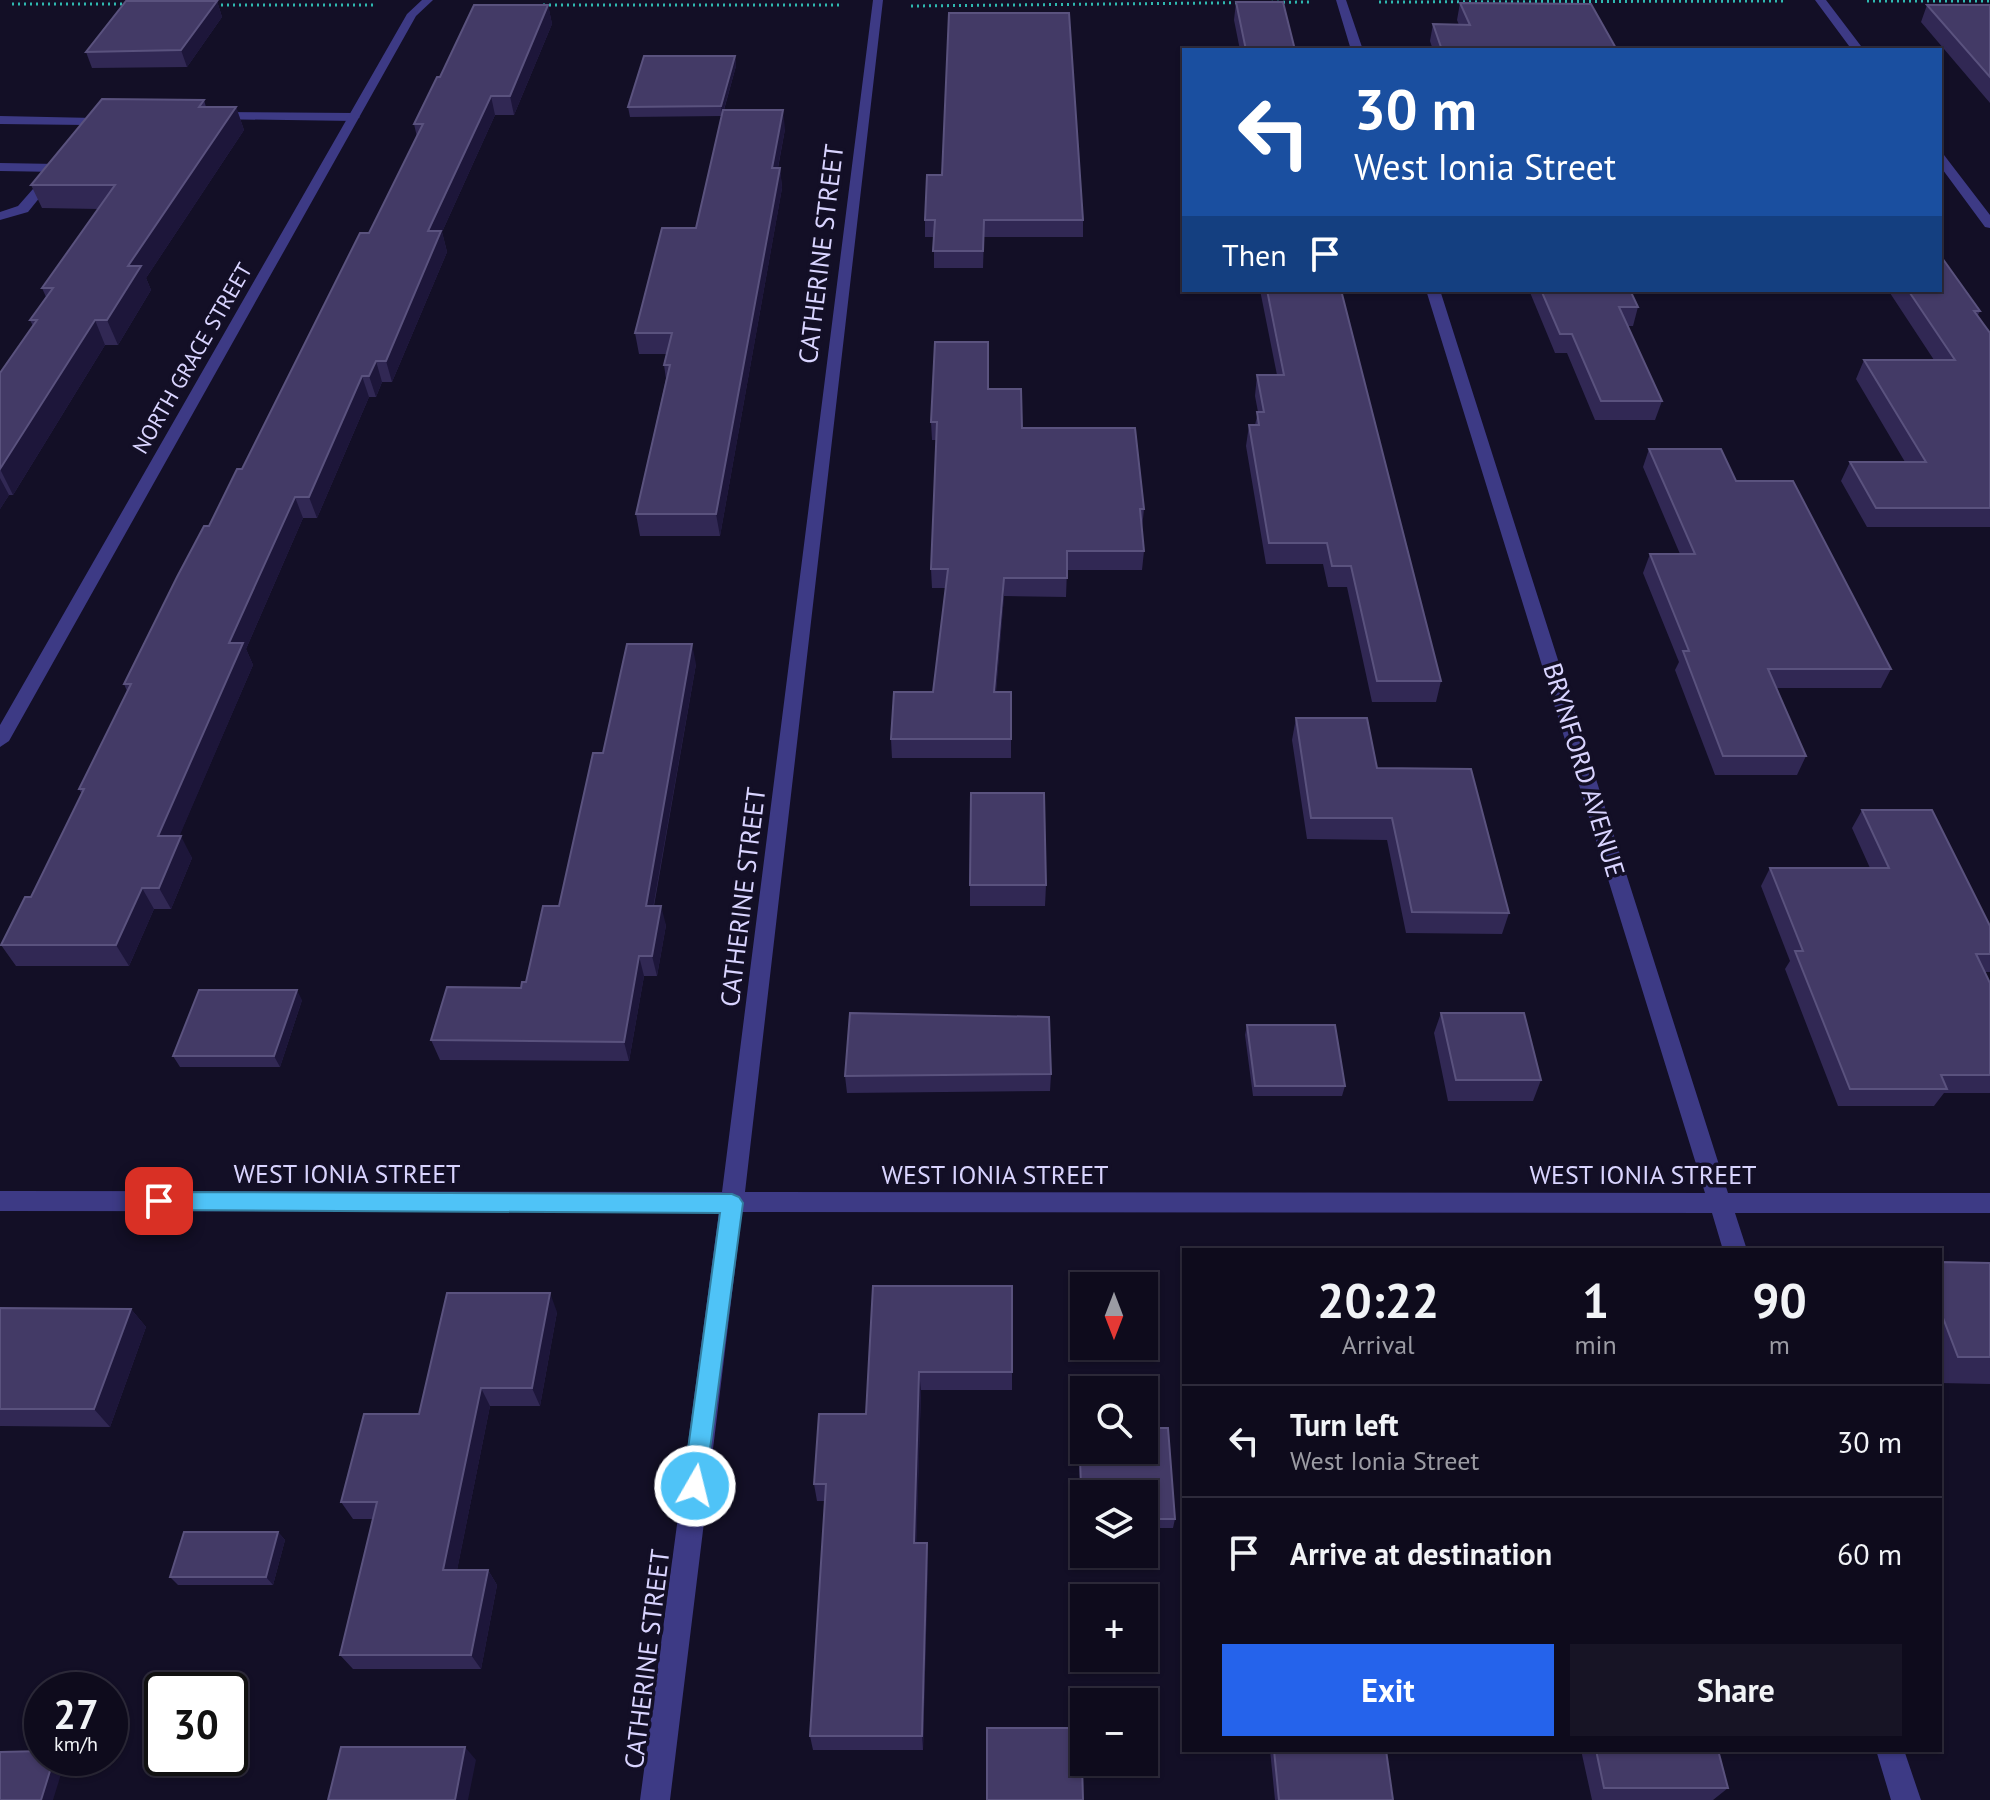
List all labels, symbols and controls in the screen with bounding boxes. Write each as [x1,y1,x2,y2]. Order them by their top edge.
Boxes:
text: 30 m [1354,73,1477,145]
icon: left [1222,80,1326,184]
street label: CATHERINE STREET [791,142,850,366]
text: West Ionia Street [1354,143,1616,190]
icon: arrive [1303,232,1347,276]
text: Then [1222,235,1287,274]
street label: NORTH GRACE STREET [126,258,258,458]
street label: BRYNFORD AVENUE [1536,659,1633,881]
street label: CATHERINE STREET [713,785,772,1009]
street label: WEST IONIA STREET [233,1157,461,1190]
street label: WEST IONIA STREET [881,1158,1109,1191]
street label: WEST IONIA STREET [1529,1158,1757,1191]
pin [125,1167,193,1235]
icon: arrive [137,1179,181,1223]
text: 20:22 [1317,1269,1439,1331]
text: 1 [1582,1269,1609,1331]
text: 90 [1752,1269,1807,1331]
north arrow [1070,1272,1158,1360]
map controls [1070,1272,1158,1776]
text: Arrival [1342,1328,1415,1361]
text: min [1575,1328,1617,1361]
text: m [1769,1328,1790,1361]
button: search [1070,1376,1158,1464]
text: Turn left [1290,1405,1398,1444]
icon: left [1222,1419,1266,1463]
text: 30 m [1837,1422,1902,1461]
position arrow [653,1444,737,1528]
text: West Ionia Street [1290,1444,1479,1477]
button: layers [1070,1480,1158,1568]
icon: arrive [1222,1531,1266,1575]
text: Arrive at destination [1290,1534,1552,1573]
text: 60 m [1837,1534,1902,1573]
street label: CATHERINE STREET [617,1547,676,1771]
button: + [1070,1584,1158,1672]
button: Exit [1222,1644,1554,1736]
button: Share [1570,1644,1902,1736]
speed limit sign: 30 [144,1672,248,1776]
text: 27 [53,1688,99,1740]
button: − [1070,1688,1158,1776]
text: km/h [54,1731,98,1757]

